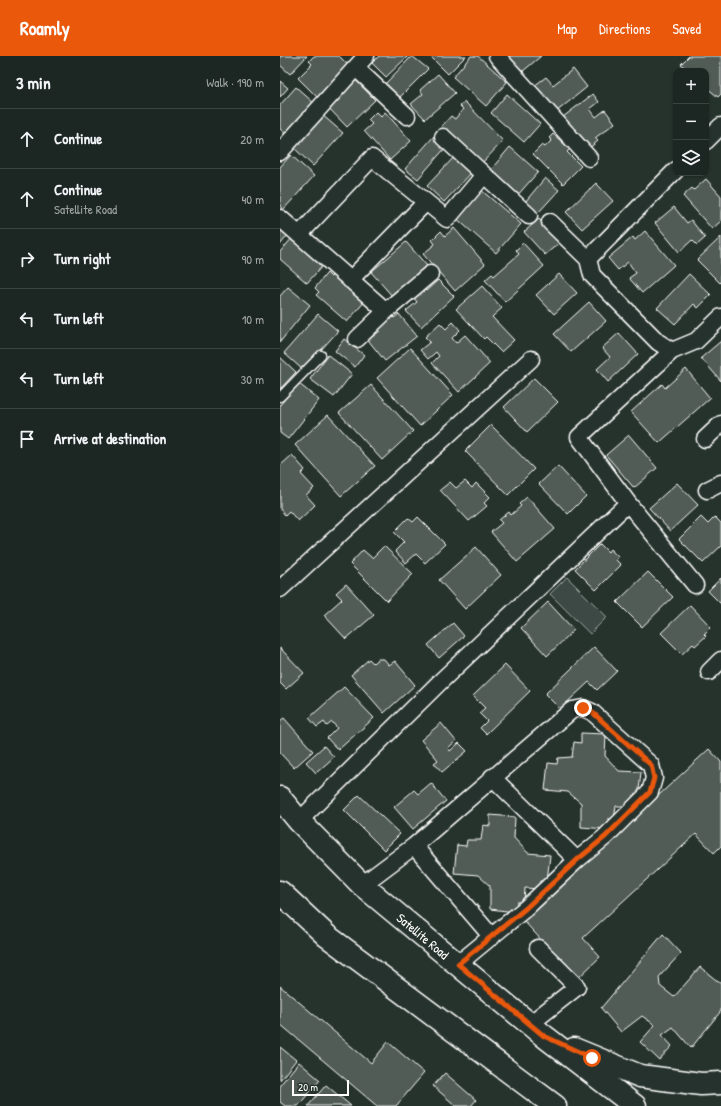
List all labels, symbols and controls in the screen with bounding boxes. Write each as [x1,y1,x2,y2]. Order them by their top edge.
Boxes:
text: Roamly [20,15,70,41]
text: Map [557,19,577,38]
text: Directions [599,19,650,38]
text: Saved [672,19,701,38]
map controls [673,68,709,176]
button: + [673,68,709,104]
text: 3 min [16,71,51,94]
text: Walk · 190 m [206,73,264,91]
button: − [673,104,709,140]
icon: ahead [16,128,38,150]
text: Continue [54,128,102,149]
text: 20 m [240,130,264,148]
button: layers [673,140,709,176]
text: Continue [54,179,102,200]
icon: ahead [16,188,38,210]
text: 40 m [241,190,264,208]
text: Satellite Road [54,200,117,218]
icon: right [16,248,38,270]
text: Turn right [54,248,110,269]
text: 90 m [242,250,264,268]
icon: left [16,308,38,330]
text: Turn left [54,308,104,329]
text: 10 m [242,310,264,328]
icon: left [16,368,38,390]
text: Turn left [54,368,104,389]
text: 30 m [241,370,264,388]
icon: arrive [16,428,38,450]
text: Arrive at destination [54,428,166,449]
route end [574,699,592,717]
street label: Satellite Road [393,909,453,963]
route start [583,1049,601,1067]
scale bar [292,1078,349,1097]
text: 20 m [298,1080,318,1094]

